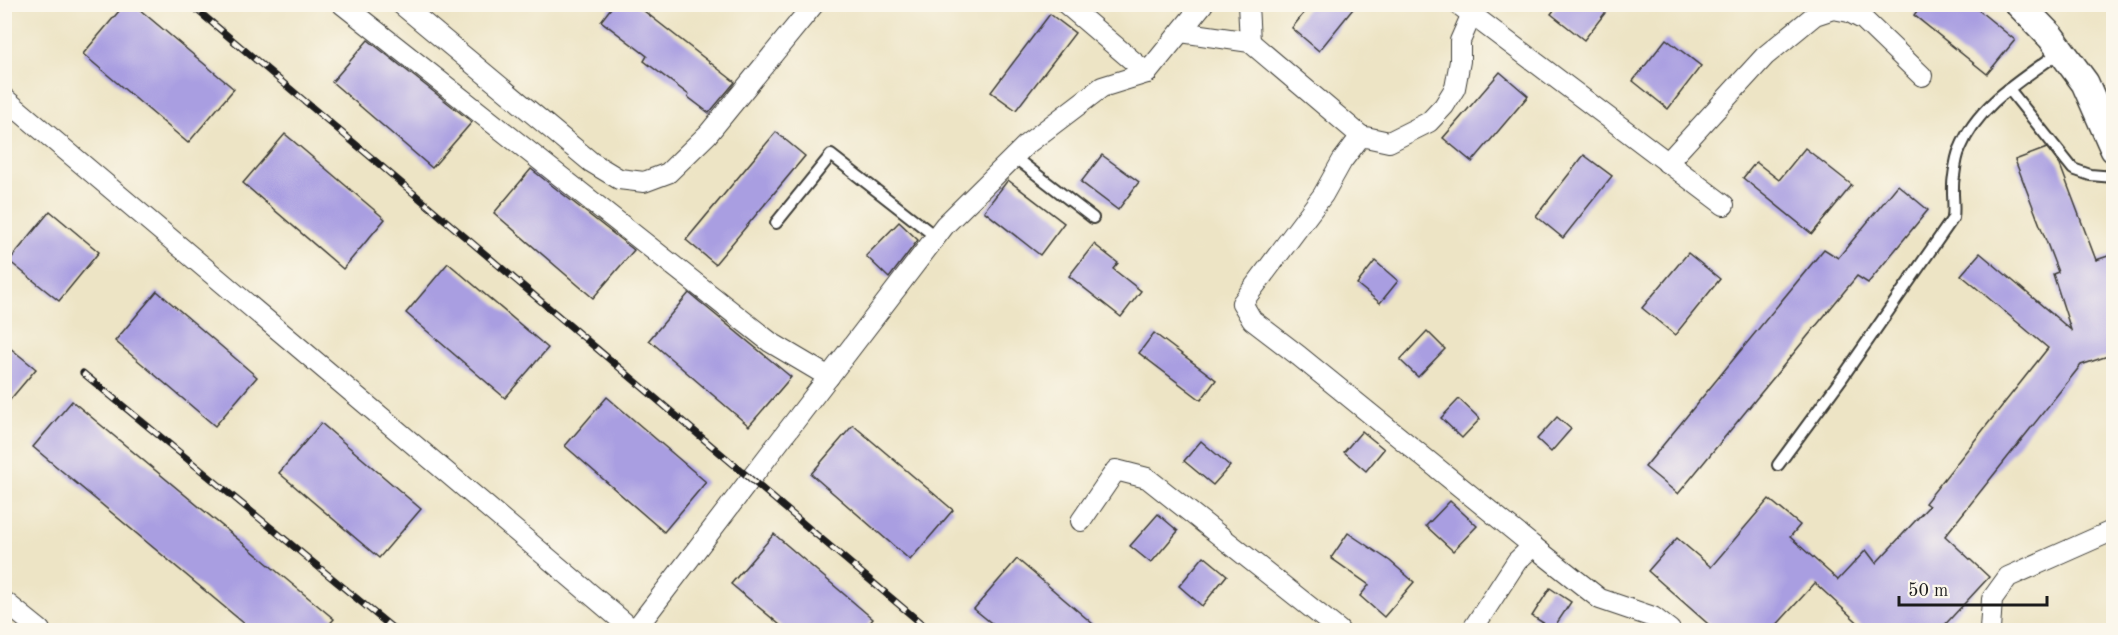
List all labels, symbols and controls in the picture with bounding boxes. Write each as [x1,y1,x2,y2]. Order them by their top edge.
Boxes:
scale bar [1899,569,2048,607]
text: 50 m [1908,582,1948,600]

